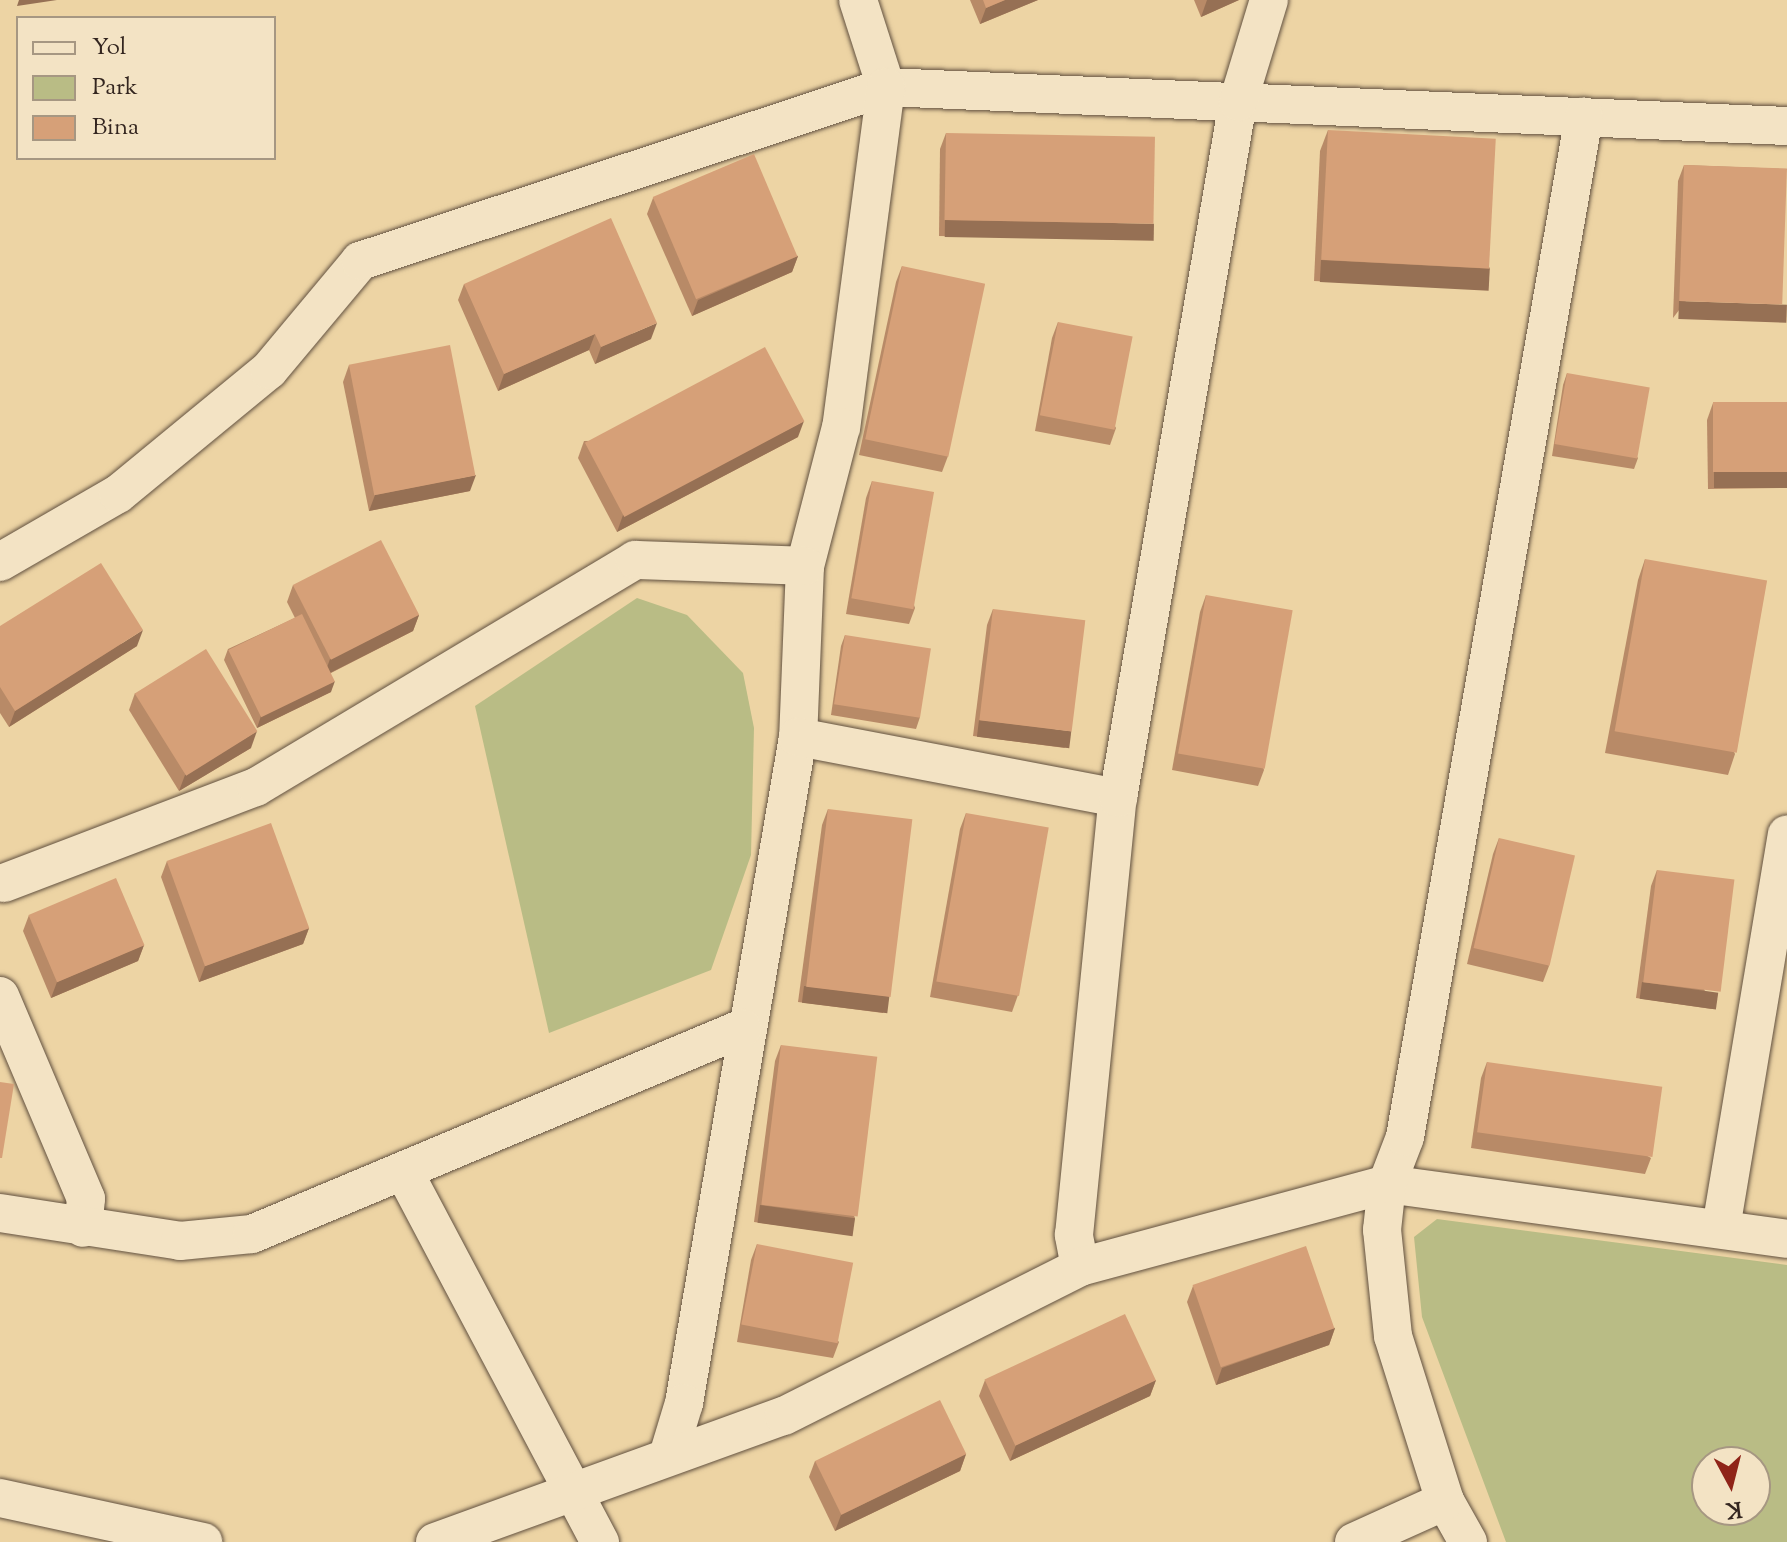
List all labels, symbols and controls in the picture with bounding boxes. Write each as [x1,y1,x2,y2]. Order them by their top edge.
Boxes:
legend [16,16,276,160]
text: Yol [92,31,126,65]
text: Park [92,71,138,105]
text: Bina [92,111,139,145]
north arrow [1691,1446,1771,1526]
text: K [1724,1491,1744,1525]

